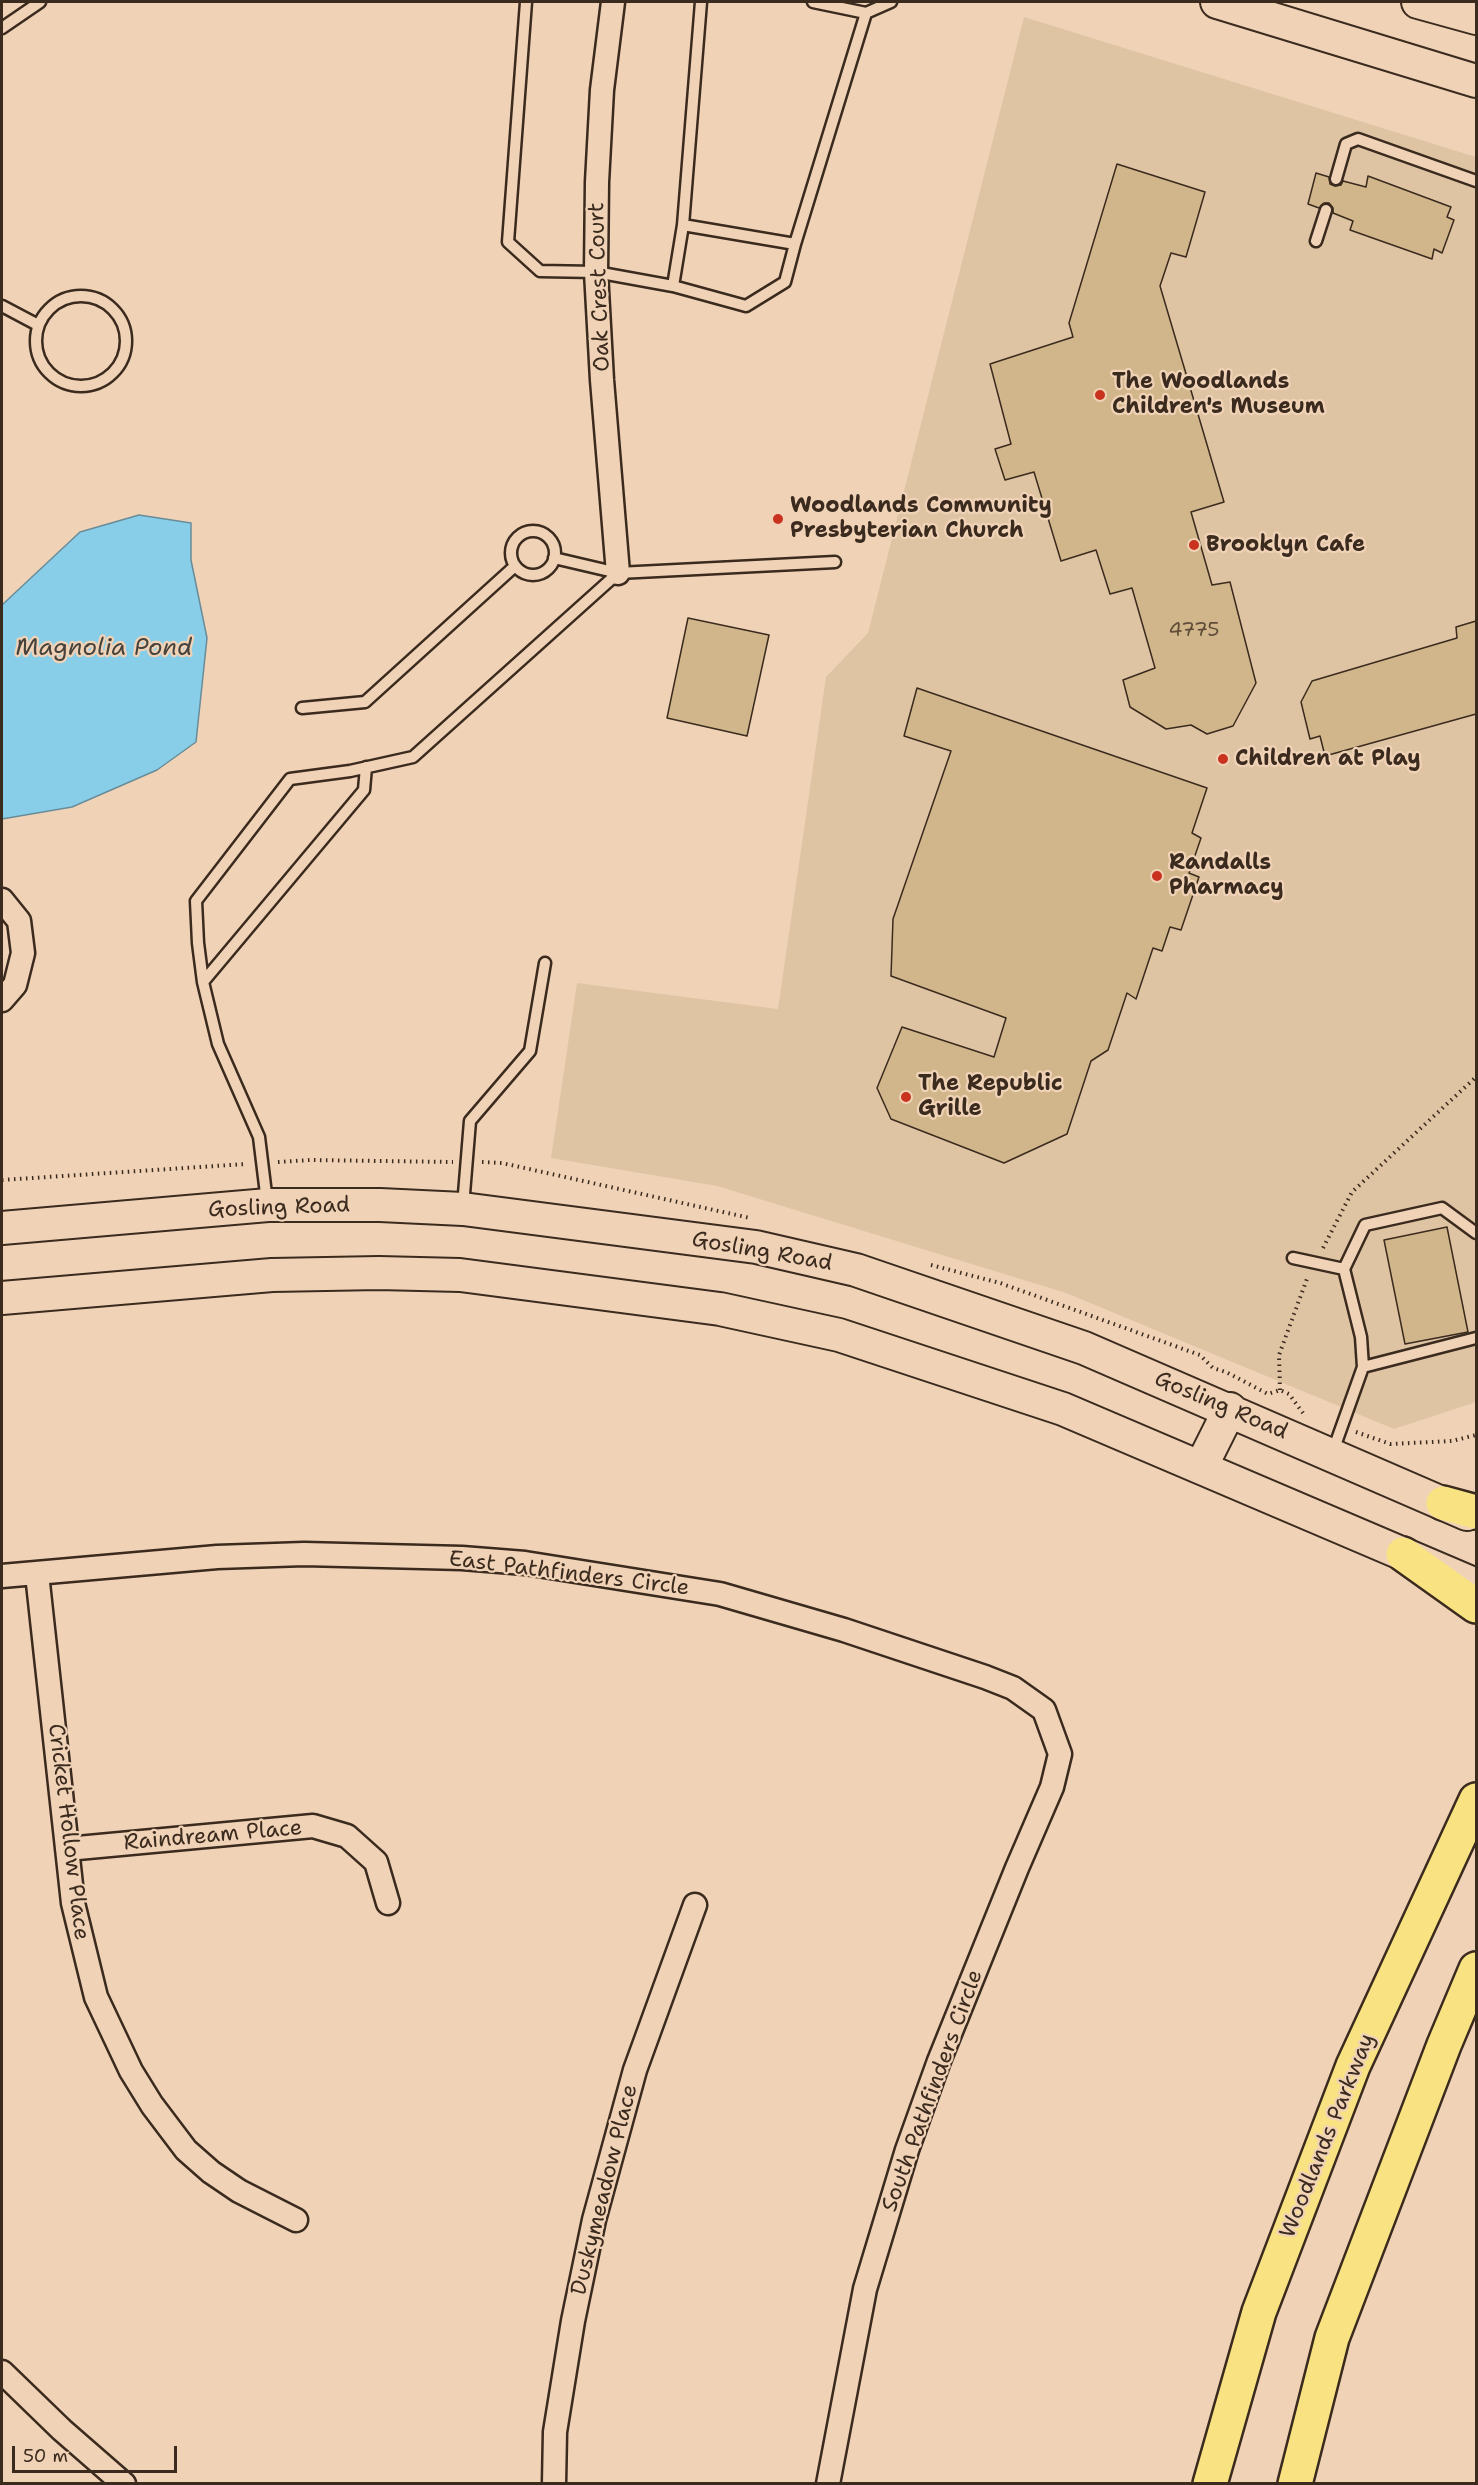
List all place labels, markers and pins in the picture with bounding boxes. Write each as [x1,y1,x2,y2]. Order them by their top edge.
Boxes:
place label: The Woodlands Children's Museum [1112,369,1325,420]
marker: The Woodlands Children's Museum [1093,388,1107,402]
place label: Woodlands Community Presbyterian Church [790,493,1052,544]
marker: Woodlands Community Presbyterian Church [771,512,785,526]
place label: Brooklyn Cafe [1206,532,1365,558]
marker: Brooklyn Cafe [1187,538,1201,552]
place label: Children at Play [1235,746,1421,772]
marker: Children at Play [1216,752,1230,766]
place label: Randalls Pharmacy [1169,850,1284,902]
marker: Randalls Pharmacy [1150,869,1164,883]
place label: The Republic Grille [918,1071,1063,1122]
marker: The Republic Grille [899,1090,913,1104]

